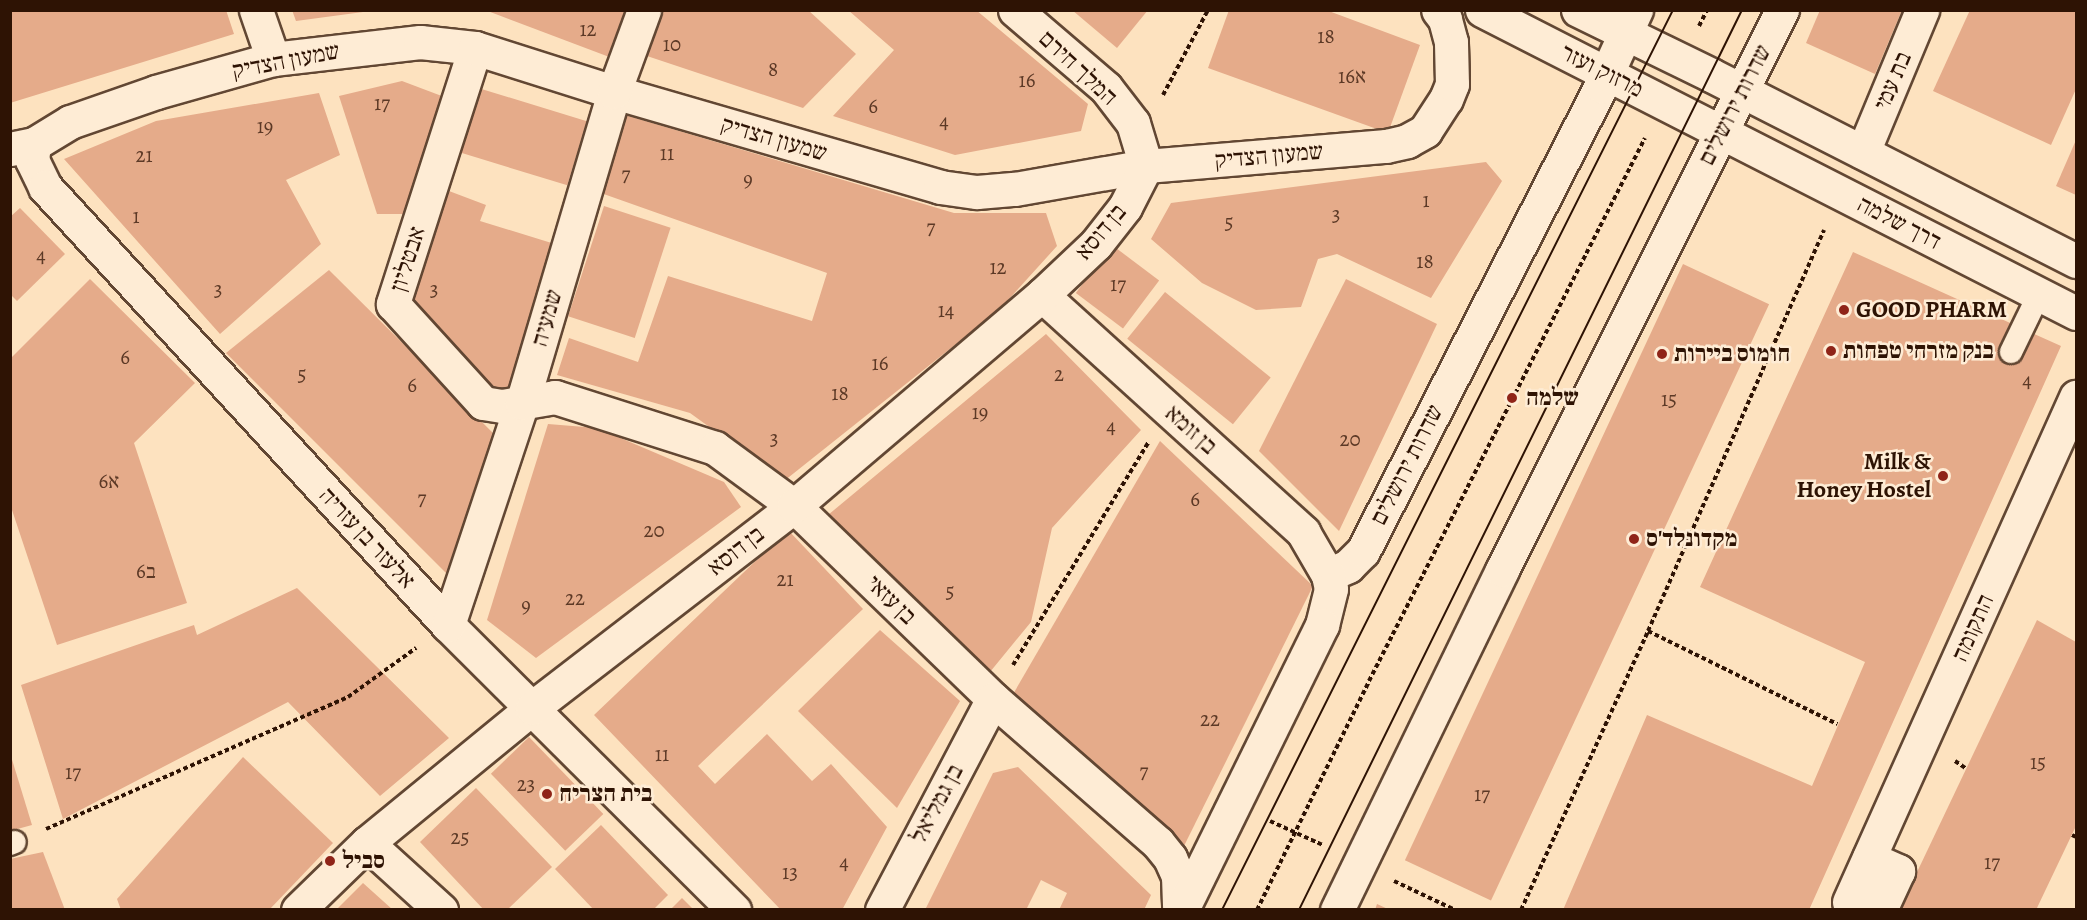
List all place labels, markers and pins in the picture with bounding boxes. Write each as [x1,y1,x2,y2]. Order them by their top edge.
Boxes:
place label: GOOD PHARM [1856,296,2007,324]
marker: GOOD PHARM [1837,303,1851,317]
place label: בנק מזרחי טפחות [1843,337,1994,365]
place label: חומוס ביירות [1674,340,1790,368]
marker: בנק מזרחי טפחות [1824,344,1838,358]
marker: חומוס ביירות [1655,347,1669,361]
place label: שלמה [1526,384,1579,412]
marker: שלמה [1503,389,1521,407]
place label: Milk & Honey Hostel [1796,448,1931,504]
marker: Milk & Honey Hostel [1936,469,1950,483]
place label: מקדונלד'ס [1646,525,1737,553]
marker: מקדונלד'ס [1627,532,1641,546]
place label: בית הצריח [559,780,652,808]
marker: בית הצריח [540,787,554,801]
place label: סביל [342,847,385,875]
marker: סביל [323,854,337,868]

